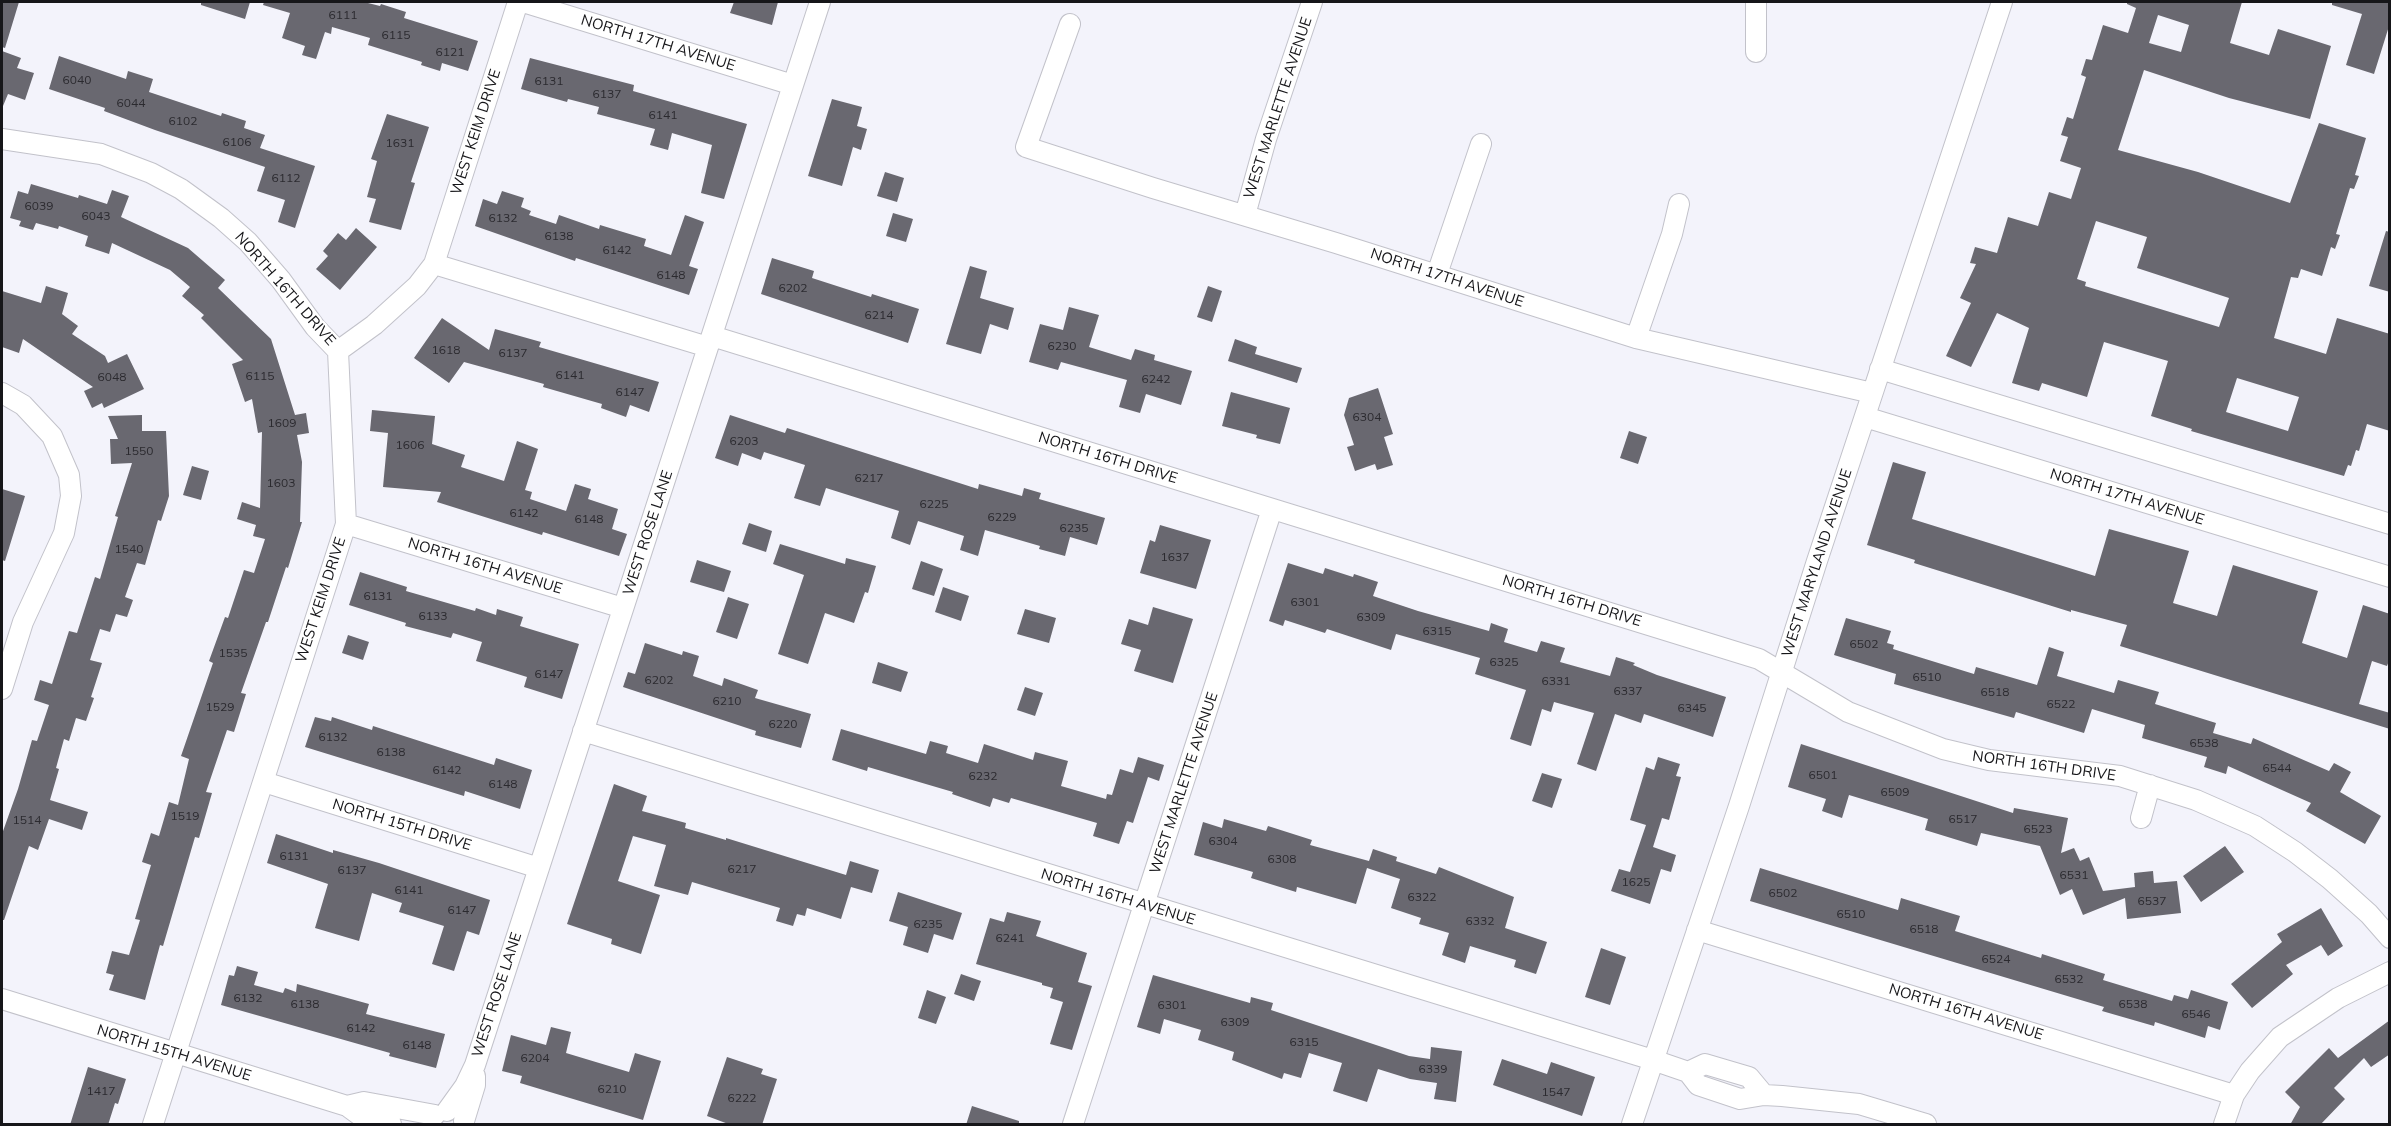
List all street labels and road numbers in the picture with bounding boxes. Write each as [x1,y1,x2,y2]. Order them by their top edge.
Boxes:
street label: NORTH 17TH AVENUE [579,11,737,75]
street label: WEST MARLETTE AVENUE [1240,15,1316,201]
street label: WEST KEIM DRIVE [447,67,505,197]
street label: NORTH 16TH DRIVE [231,229,339,349]
street label: NORTH 17TH AVENUE [1368,245,1526,311]
street label: NORTH 16TH DRIVE [1036,428,1180,488]
street label: NORTH 17TH AVENUE [2048,465,2206,529]
street label: WEST MARYLAND AVENUE [1778,467,1856,659]
street label: WEST ROSE LANE [619,468,677,598]
street label: NORTH 16TH AVENUE [406,534,564,598]
street label: WEST KEIM DRIVE [292,535,350,665]
street label: NORTH 16TH DRIVE [1500,571,1644,631]
street label: WEST MARLETTE AVENUE [1146,690,1222,876]
street label: NORTH 16TH DRIVE [1971,747,2117,785]
street label: NORTH 15TH DRIVE [330,795,474,855]
street label: NORTH 16TH AVENUE [1039,865,1197,929]
street label: WEST ROSE LANE [468,930,526,1060]
street label: NORTH 16TH AVENUE [1887,980,2045,1044]
street label: NORTH 15TH AVENUE [95,1021,253,1085]

